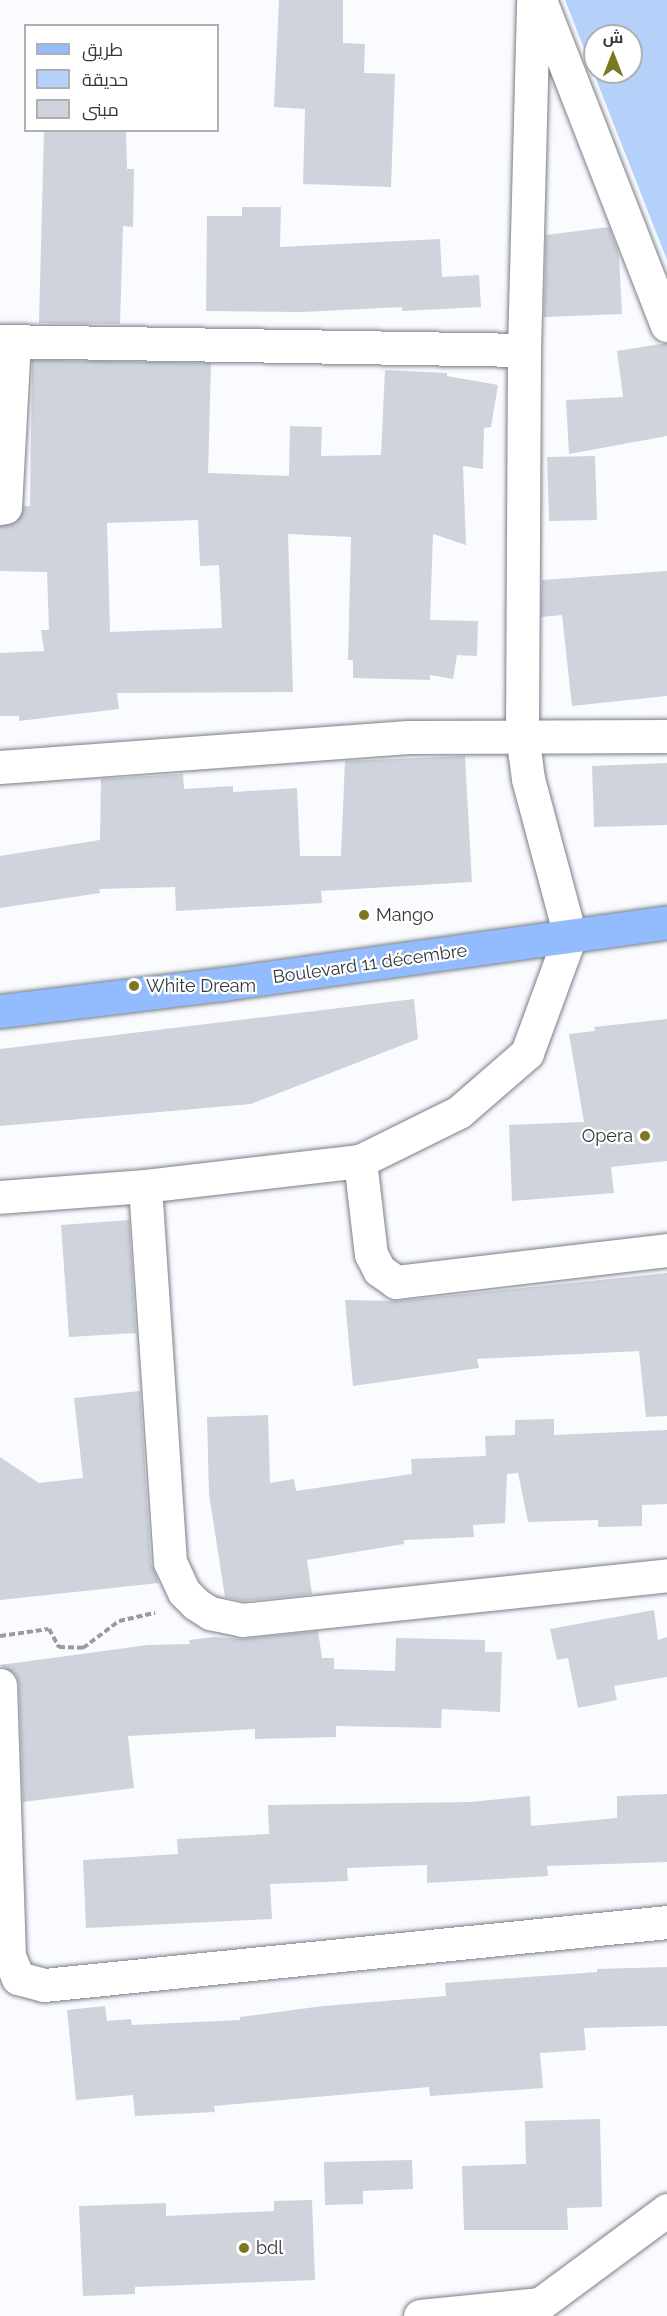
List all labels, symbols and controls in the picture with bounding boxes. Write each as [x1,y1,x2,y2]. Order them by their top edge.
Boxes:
legend [24,24,219,132]
north arrow [583,24,643,84]
text: ش [603,28,623,47]
text: طريق [82,39,123,60]
text: حديقة [82,69,128,90]
text: مبنى [82,99,119,120]
place label: Mango [376,904,434,926]
marker: Mango [357,908,371,922]
street label: Boulevard 11 décembre [271,940,469,988]
place label: White Dream [146,975,256,997]
marker: White Dream [127,979,141,993]
place label: Opera [582,1125,633,1147]
marker: Opera [638,1129,652,1143]
place label: bdl [256,2237,283,2259]
marker: bdl [237,2241,251,2255]

